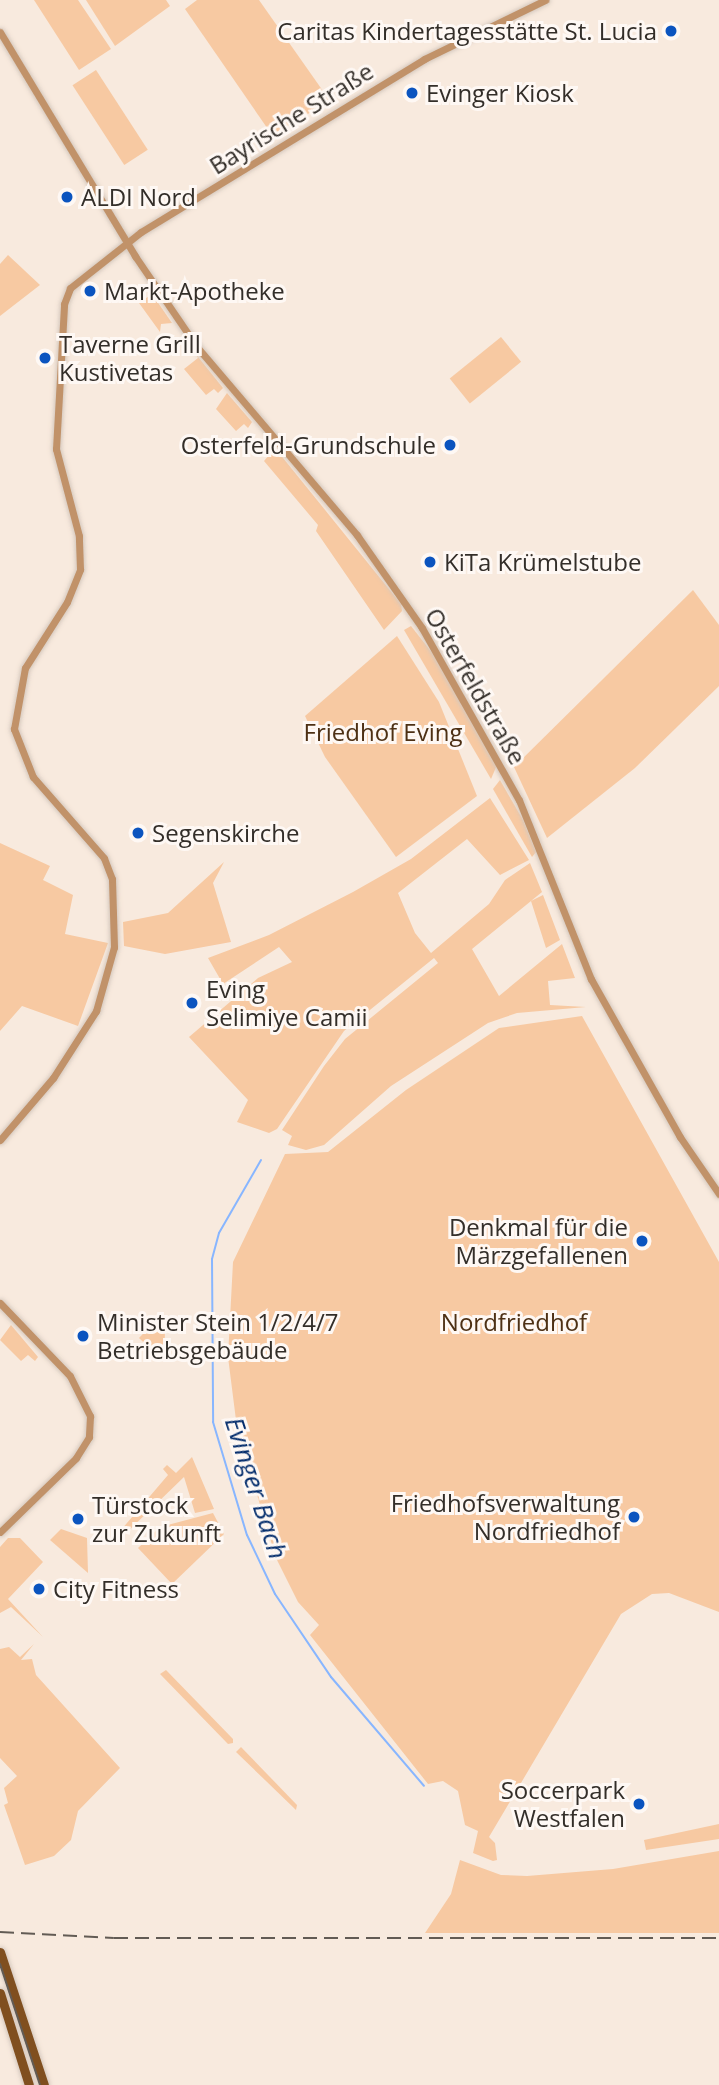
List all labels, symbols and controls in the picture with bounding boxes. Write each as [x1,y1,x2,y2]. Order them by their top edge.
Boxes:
place label: Caritas Kindertagesstätte St. Lucia [277,17,657,45]
marker: Caritas Kindertagesstätte St. Lucia [663,23,679,39]
street label: Bayrische Straße [204,56,378,180]
place label: Evinger Kiosk [426,79,574,107]
marker: Evinger Kiosk [404,85,420,101]
place label: ALDI Nord [81,183,196,211]
marker: ALDI Nord [59,189,75,205]
place label: Markt-Apotheke [104,277,285,305]
marker: Markt-Apotheke [82,283,98,299]
place label: Taverne Grill Kustivetas [59,330,201,386]
marker: Taverne Grill Kustivetas [37,350,53,366]
place label: Osterfeld-Grundschule [181,431,436,459]
marker: Osterfeld-Grundschule [442,437,458,453]
place label: KiTa Krümelstube [444,548,641,576]
marker: KiTa Krümelstube [422,554,438,570]
street label: Osterfeldstraße [420,603,532,769]
park label: Friedhof Eving [303,718,463,746]
place label: Segenskirche [152,819,299,847]
marker: Segenskirche [130,825,146,841]
place label: Eving Selimiye Camii [206,975,368,1031]
marker: Eving Selimiye Camii [184,995,200,1011]
place label: Denkmal für die Märzgefallenen [449,1213,628,1269]
marker: Denkmal für die Märzgefallenen [634,1233,650,1249]
place label: Minister Stein 1/2/4/7 Betriebsgebäude [97,1308,338,1364]
park label: Nordfriedhof [441,1308,587,1336]
marker: Minister Stein 1/2/4/7 Betriebsgebäude [75,1328,91,1344]
water label: Evinger Bach [218,1413,294,1563]
place label: Friedhofsverwaltung Nordfriedhof [391,1489,620,1545]
place label: Türstock zur Zukunft [92,1491,221,1547]
marker: Friedhofsverwaltung Nordfriedhof [626,1509,642,1525]
marker: Türstock zur Zukunft [70,1511,86,1527]
place label: City Fitness [53,1575,179,1603]
marker: City Fitness [31,1581,47,1597]
place label: Soccerpark Westfalen [501,1776,625,1832]
marker: Soccerpark Westfalen [631,1796,647,1812]

